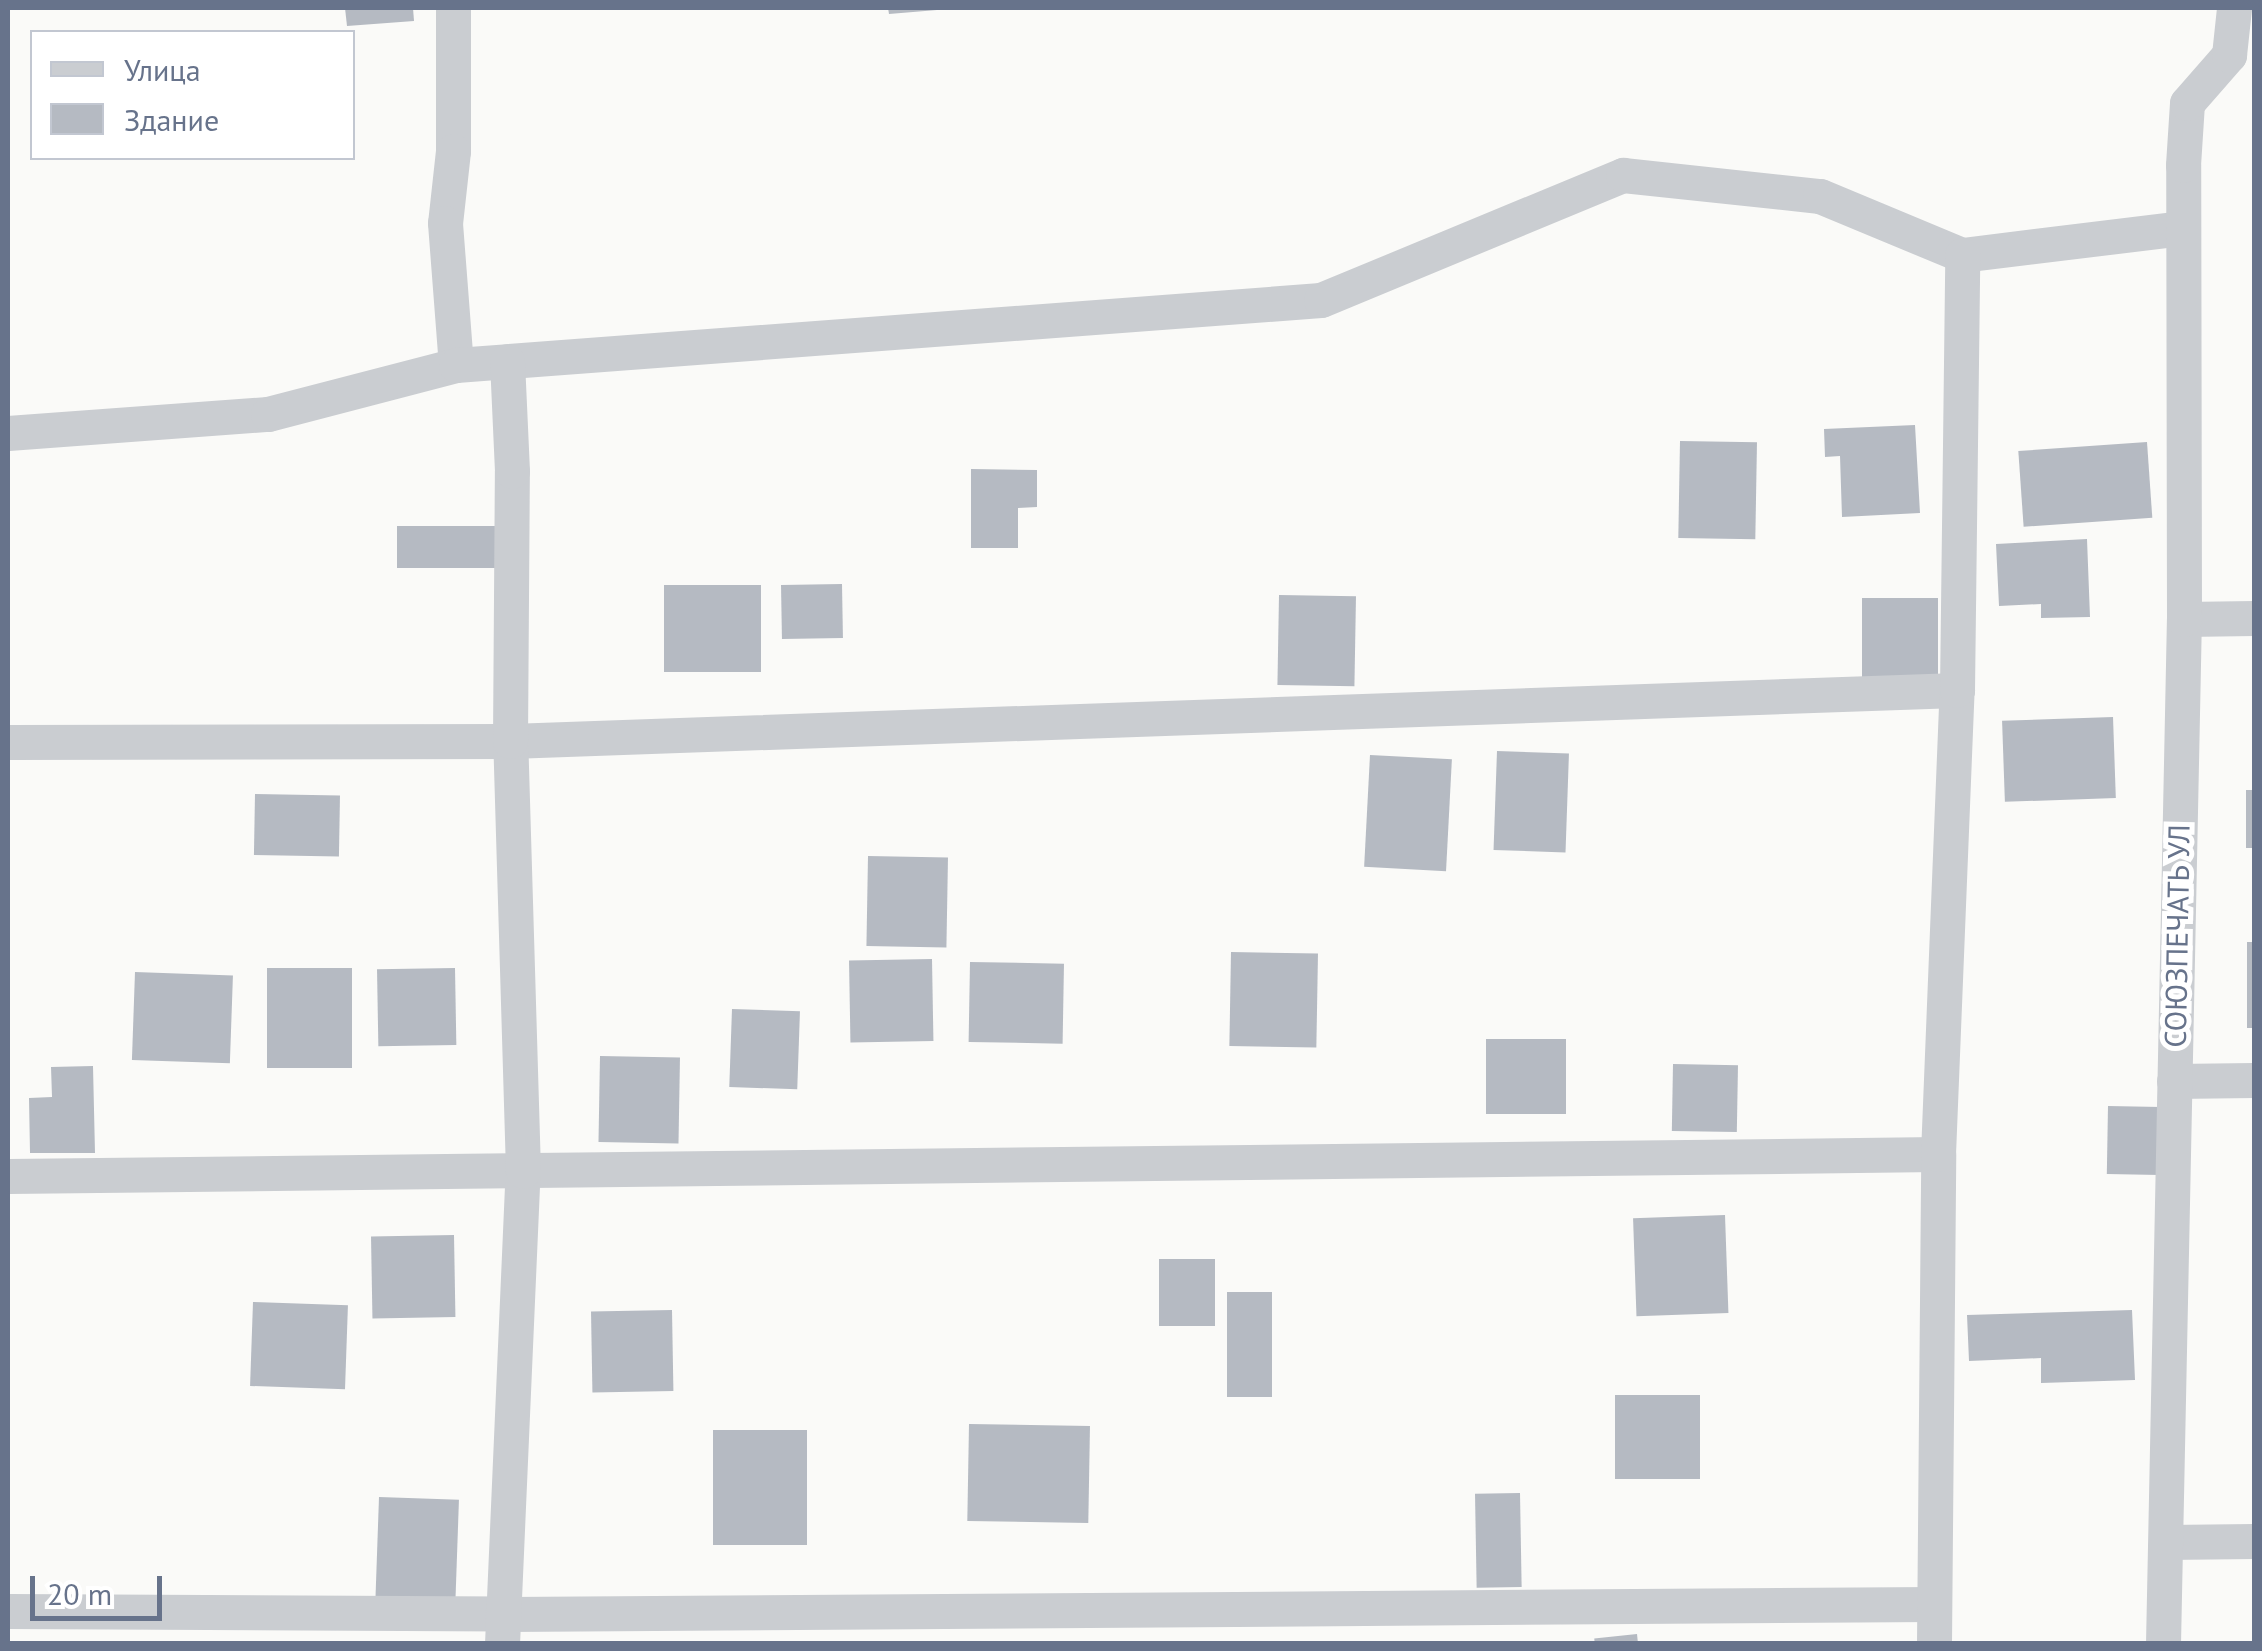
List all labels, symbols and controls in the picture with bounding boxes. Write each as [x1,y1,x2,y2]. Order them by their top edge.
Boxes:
legend [30,30,355,160]
text: Улица [124,50,201,89]
text: Здание [124,100,219,139]
street label: СОЮЗПЕЧАТЬ УЛ [2157,823,2197,1049]
scale bar [35,1556,168,1618]
text: 20 m [47,1574,112,1613]

